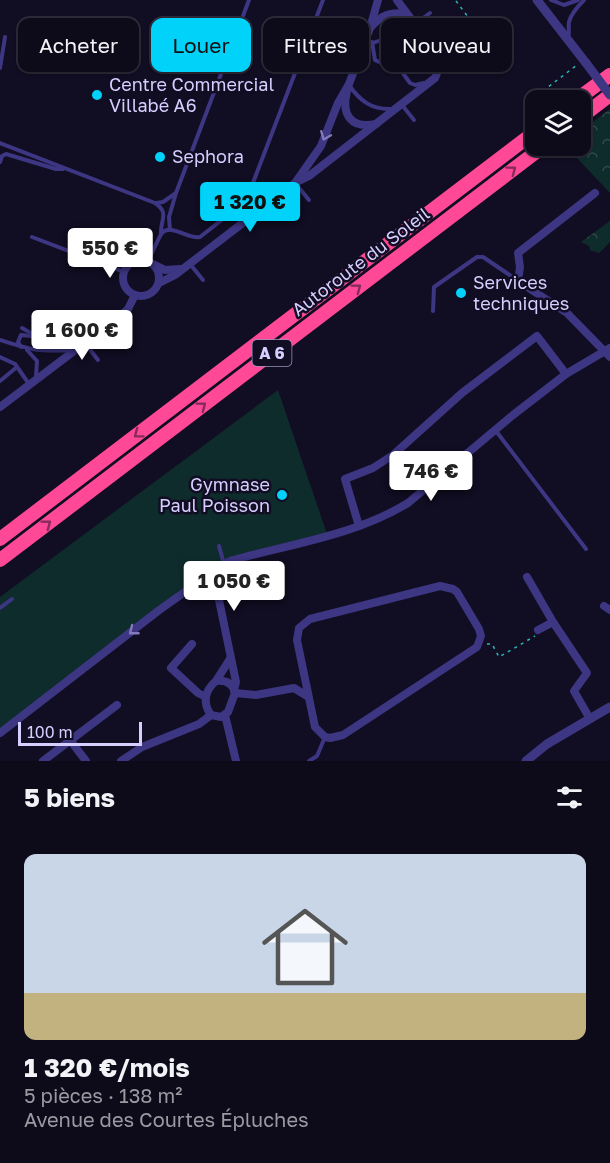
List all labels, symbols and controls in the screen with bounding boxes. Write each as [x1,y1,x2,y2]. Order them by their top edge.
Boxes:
chip: Acheter [18,18,139,72]
chip: Louer [151,18,251,72]
chip: Filtres [263,18,369,72]
chip: Nouveau [381,18,512,72]
place label: Centre Commercial Villabé A6 [109,73,275,116]
marker: Centre Commercial Villabé A6 [90,88,104,102]
map controls [525,90,591,156]
button: layers [525,90,591,156]
one-way arrow [320,129,332,140]
place label: Sephora [172,145,244,167]
marker: Sephora [153,150,167,164]
one-way arrow [505,166,516,177]
pin: 1 320 € [195,182,305,233]
text: 1 320 € [214,189,286,213]
street label: Autoroute du Soleil [287,202,434,320]
pin: 550 € [68,228,152,279]
text: 550 € [82,235,138,259]
place label: Services techniques [473,271,569,314]
one-way arrow [350,284,361,295]
marker: Services techniques [454,286,468,300]
pin: 1 600 € [27,310,137,361]
text: 1 600 € [45,317,119,341]
road number: A 6 [252,340,292,366]
one-way arrow [195,402,206,413]
one-way arrow [134,426,145,437]
pin: 746 € [389,451,473,502]
text: 746 € [403,458,459,482]
place label: Gymnase Paul Poisson [159,473,270,516]
marker: Gymnase Paul Poisson [275,488,289,502]
one-way arrow [40,521,51,532]
pin: 1 050 € [179,561,289,612]
text: 1 050 € [198,568,270,592]
one-way arrow [128,623,139,634]
scale bar [18,719,142,746]
text: 100 m [27,722,73,742]
icon: filters [553,781,586,814]
text: 5 biens [24,782,115,813]
icon: home [251,893,359,1001]
text: 1 320 €/mois [24,1052,190,1083]
text: 5 pièces · 138 m² [24,1083,182,1107]
text: Avenue des Courtes Épluches [24,1107,309,1131]

